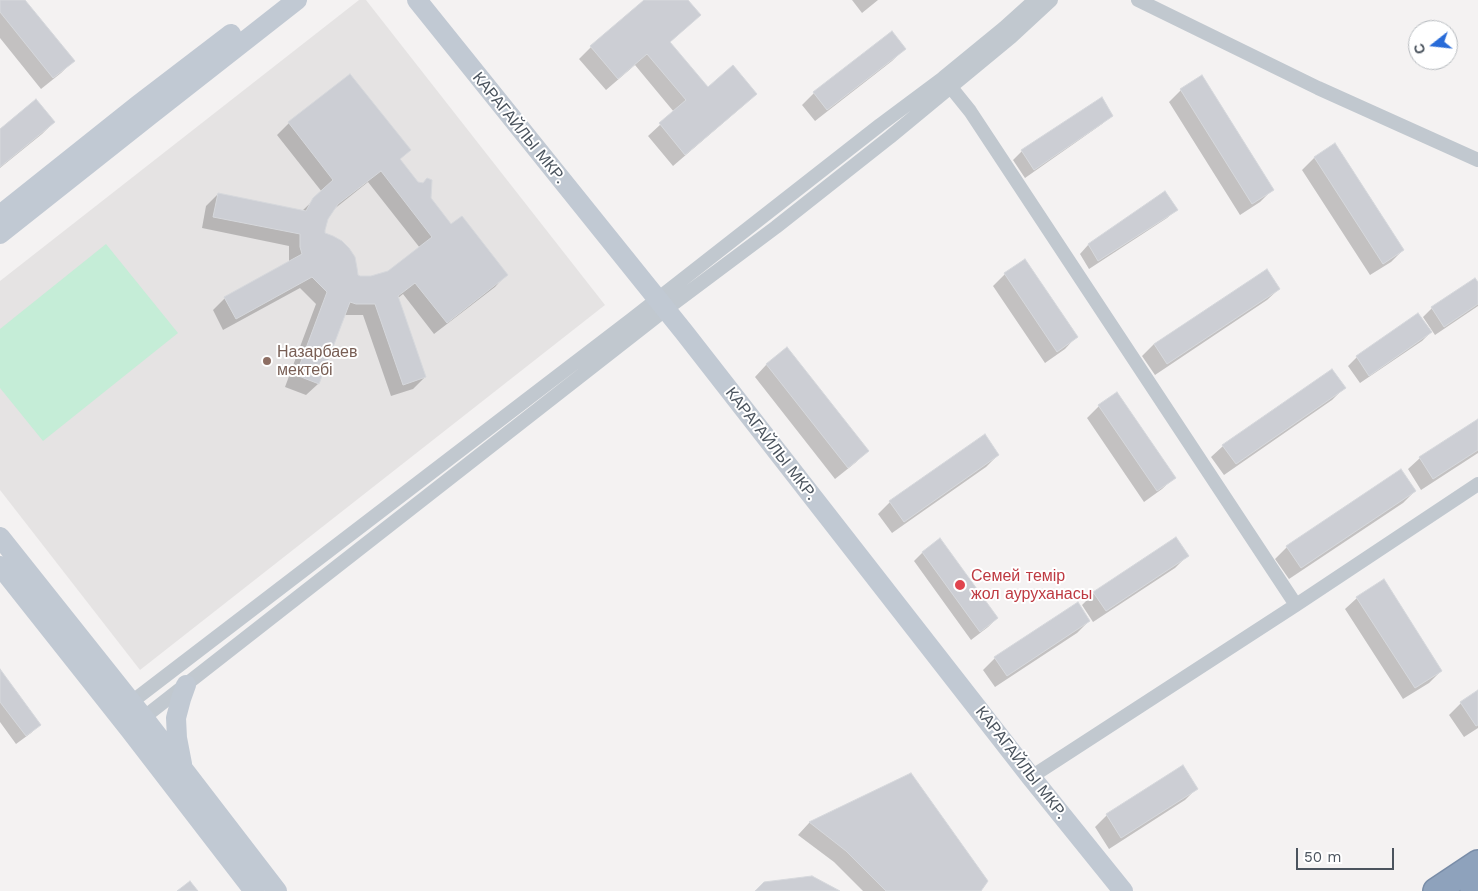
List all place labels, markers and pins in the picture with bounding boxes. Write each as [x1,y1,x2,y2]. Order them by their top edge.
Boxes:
place label: Назарбаев мектебі [277,342,358,380]
marker: Назарбаев мектебі [261,355,273,367]
place label: Семей темір жол ауруханасы [971,566,1092,604]
marker: Семей темір жол ауруханасы [953,578,967,592]

